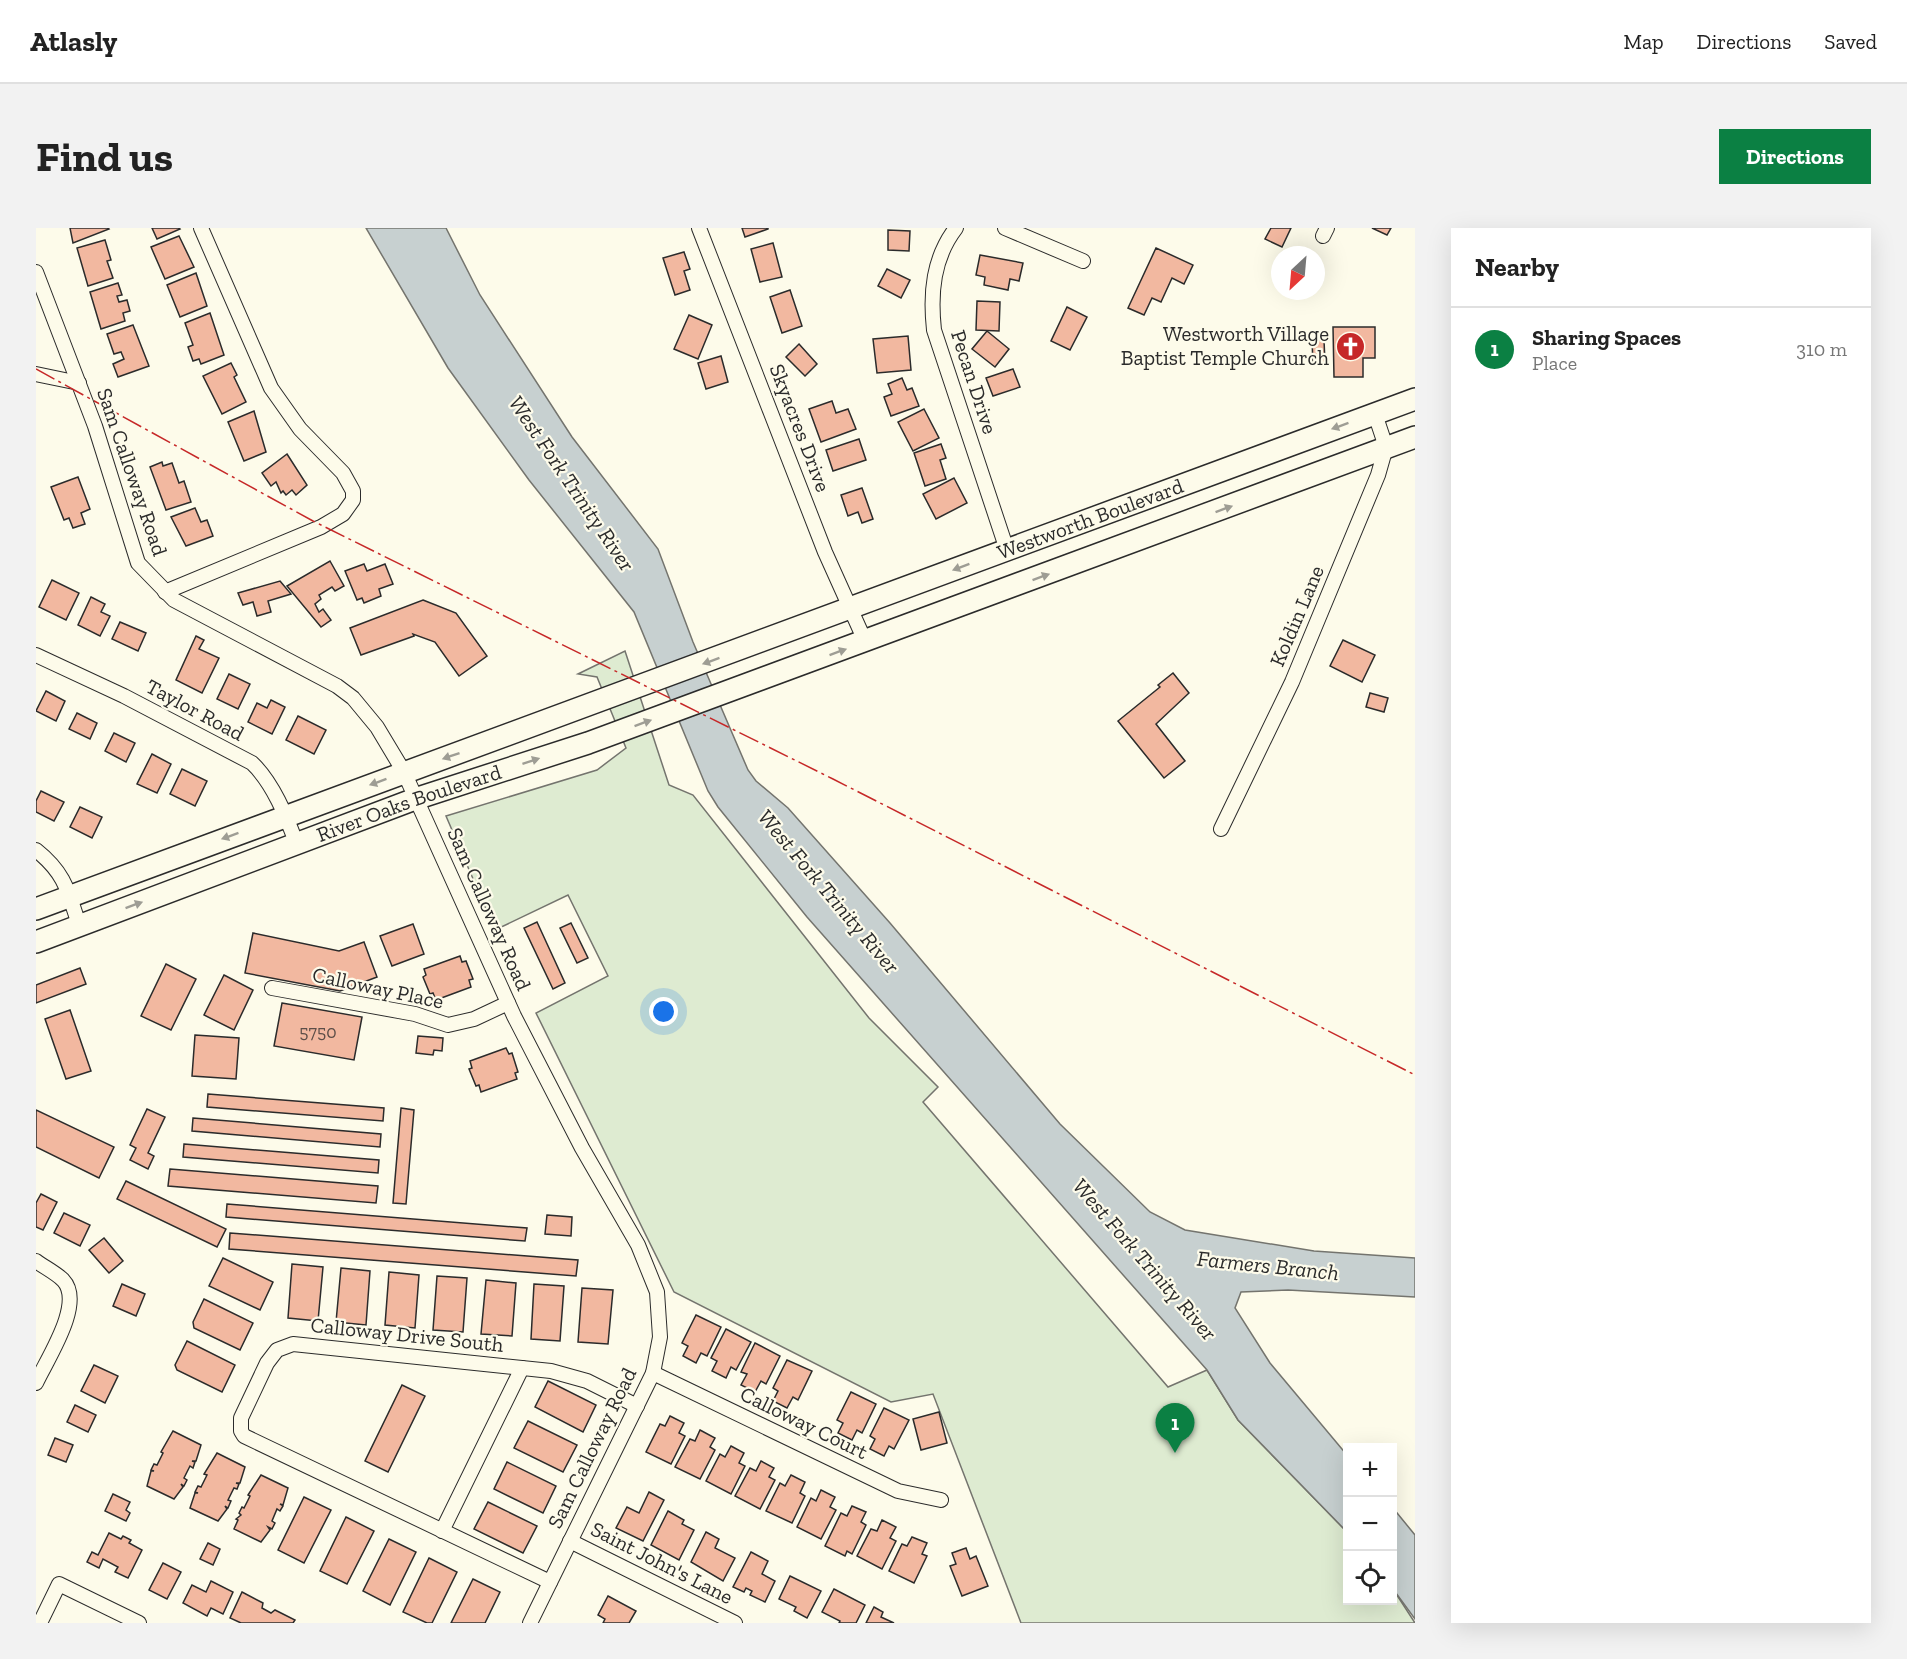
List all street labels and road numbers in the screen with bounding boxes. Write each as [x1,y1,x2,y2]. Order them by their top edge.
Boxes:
street label: Pecan Drive [946,327,1003,437]
street label: Skyacres Drive [765,360,836,495]
street label: Sam Calloway Road [92,385,173,559]
street label: Westworth Boulevard [993,473,1187,564]
street label: Koldin Lane [1264,562,1329,670]
street label: Taylor Road [142,673,249,746]
street label: River Oaks Boulevard [313,759,505,847]
street label: Sam Calloway Road [442,823,537,995]
street label: Calloway Place [310,961,446,1014]
street label: Calloway Drive South [309,1312,505,1357]
street label: Sam Calloway Road [542,1363,641,1532]
street label: Calloway Court [736,1381,872,1464]
street label: Saint John's Lane [587,1516,738,1609]

